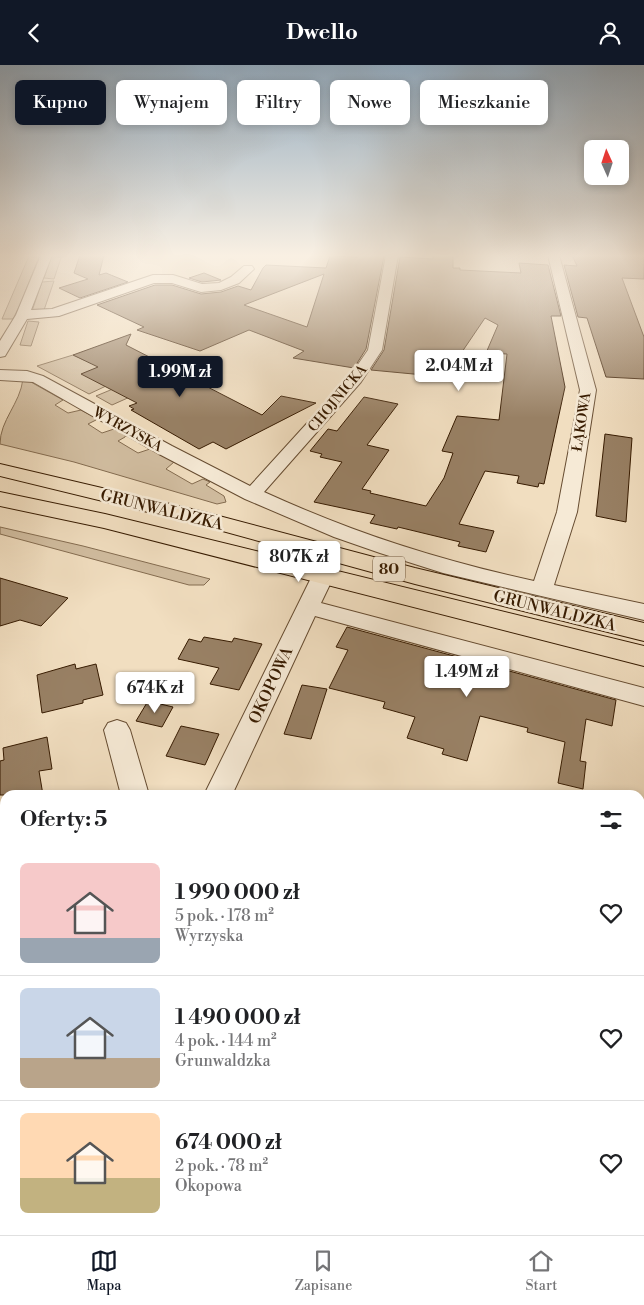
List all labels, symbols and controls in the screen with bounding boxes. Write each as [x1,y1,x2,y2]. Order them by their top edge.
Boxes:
icon: back [20,19,48,47]
text: Dwello [286,19,358,46]
icon: person [596,19,624,47]
chip: Kupno [15,80,106,125]
chip: Wynajem [116,80,227,125]
chip: Filtry [237,80,320,125]
chip: Nowe [330,80,410,125]
chip: Mieszkanie [420,80,548,125]
north arrow [584,140,629,185]
map controls [584,140,629,185]
pin: 2.04M zł [407,349,511,392]
pin: 1.99M zł [128,355,232,398]
text: 2.04M zł [425,356,493,376]
street label: CHOJNICKA [304,361,371,436]
text: 1.99M zł [149,362,211,382]
street label: ŁĄKOWA [568,391,596,453]
street label: WYRZYSKA [89,403,166,456]
street label: GRUNWALDZKA [98,485,226,535]
pin: 807K zł [253,541,345,583]
text: 807K zł [269,547,329,567]
road number: 80 [373,557,405,581]
street label: GRUNWALDZKA [491,586,619,636]
street label: OKOPOWA [244,643,298,727]
pin: 1.49M zł [415,655,519,698]
text: 1.49M zł [435,662,499,682]
pin: 674K zł [109,671,201,714]
text: 674K zł [127,678,183,698]
icon: filters [597,806,625,834]
text: Oferty: 5 [20,807,107,833]
text: 1 990 000 zł [175,880,300,906]
icon: home [60,883,120,943]
icon: heart [597,899,625,927]
text: 5 pok. · 178 m² [175,906,274,926]
text: Wyrzyska [175,926,243,946]
text: 1 490 000 zł [175,1005,300,1031]
icon: home [60,1008,120,1068]
icon: heart [597,1024,625,1052]
text: 4 pok. · 144 m² [175,1031,277,1051]
text: Grunwaldzka [175,1051,270,1071]
text: 674 000 zł [175,1130,282,1156]
icon: home [60,1133,120,1193]
icon: heart [597,1149,625,1177]
text: 2 pok. · 78 m² [175,1156,268,1176]
text: Okopowa [175,1176,242,1196]
tab: Mapa [87,1247,121,1295]
tab: Zapisane [295,1247,352,1295]
tab: Start [526,1247,557,1295]

